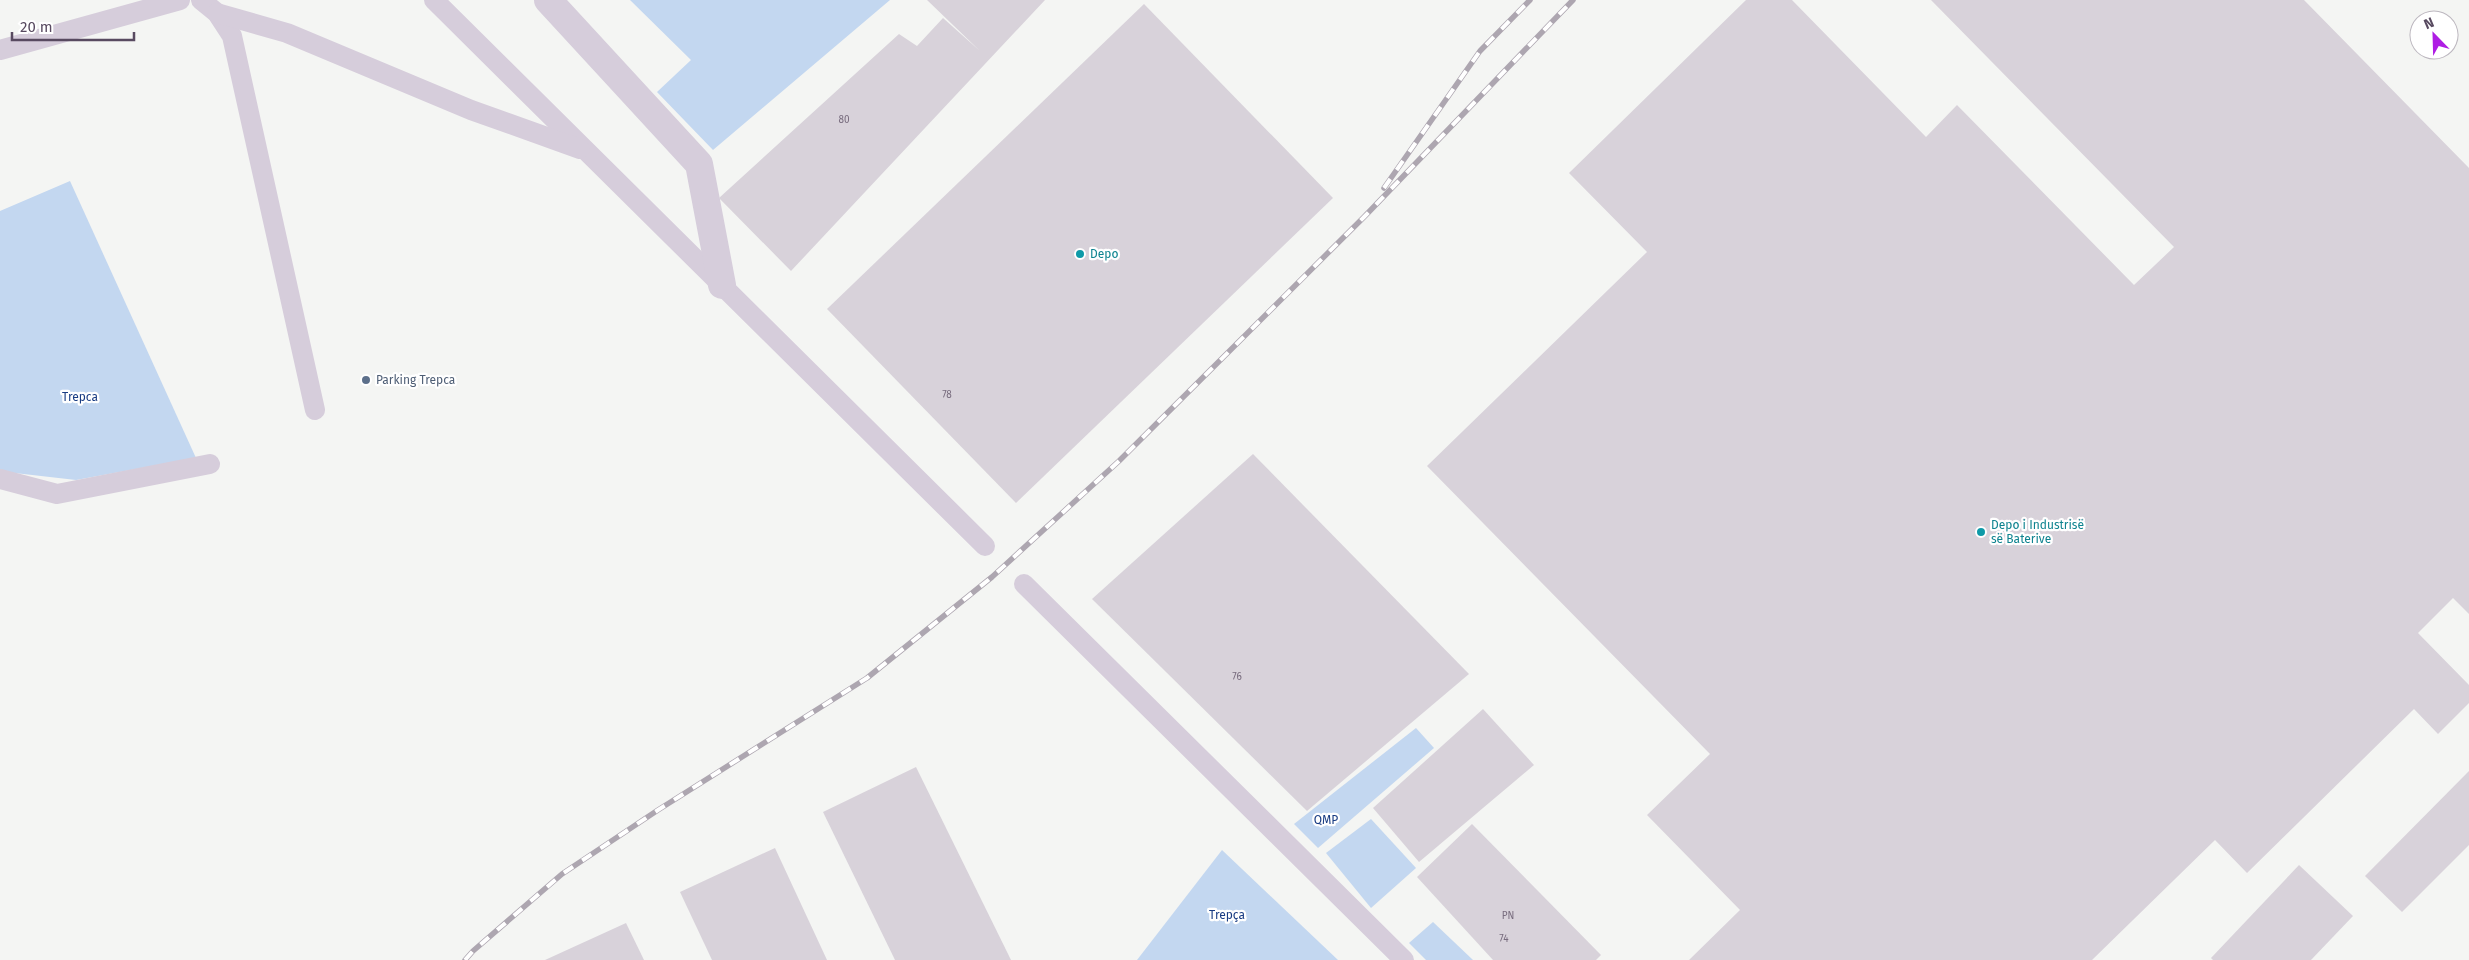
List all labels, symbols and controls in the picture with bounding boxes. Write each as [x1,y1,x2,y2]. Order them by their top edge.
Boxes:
scale bar [12,10,135,42]
north arrow [2409,10,2459,60]
text: N [2422,14,2437,33]
text: 20 m [20,18,53,36]
house number: 80 [838,114,850,126]
place label: Depo [1090,247,1118,261]
marker: Depo [1074,248,1086,260]
place label: Parking Trepca [376,373,455,387]
marker: Parking Trepca [360,374,372,386]
house number: 78 [942,389,952,401]
park label: Trepca [62,390,98,404]
place label: Depo i Industrisë së Baterive [1991,518,2084,546]
marker: Depo i Industrisë së Baterive [1975,526,1987,538]
house number: 76 [1232,671,1242,683]
park label: QMP [1314,813,1338,827]
park label: Trepça [1209,908,1245,922]
house number: PN [1502,910,1514,922]
house number: 74 [1499,933,1509,945]

